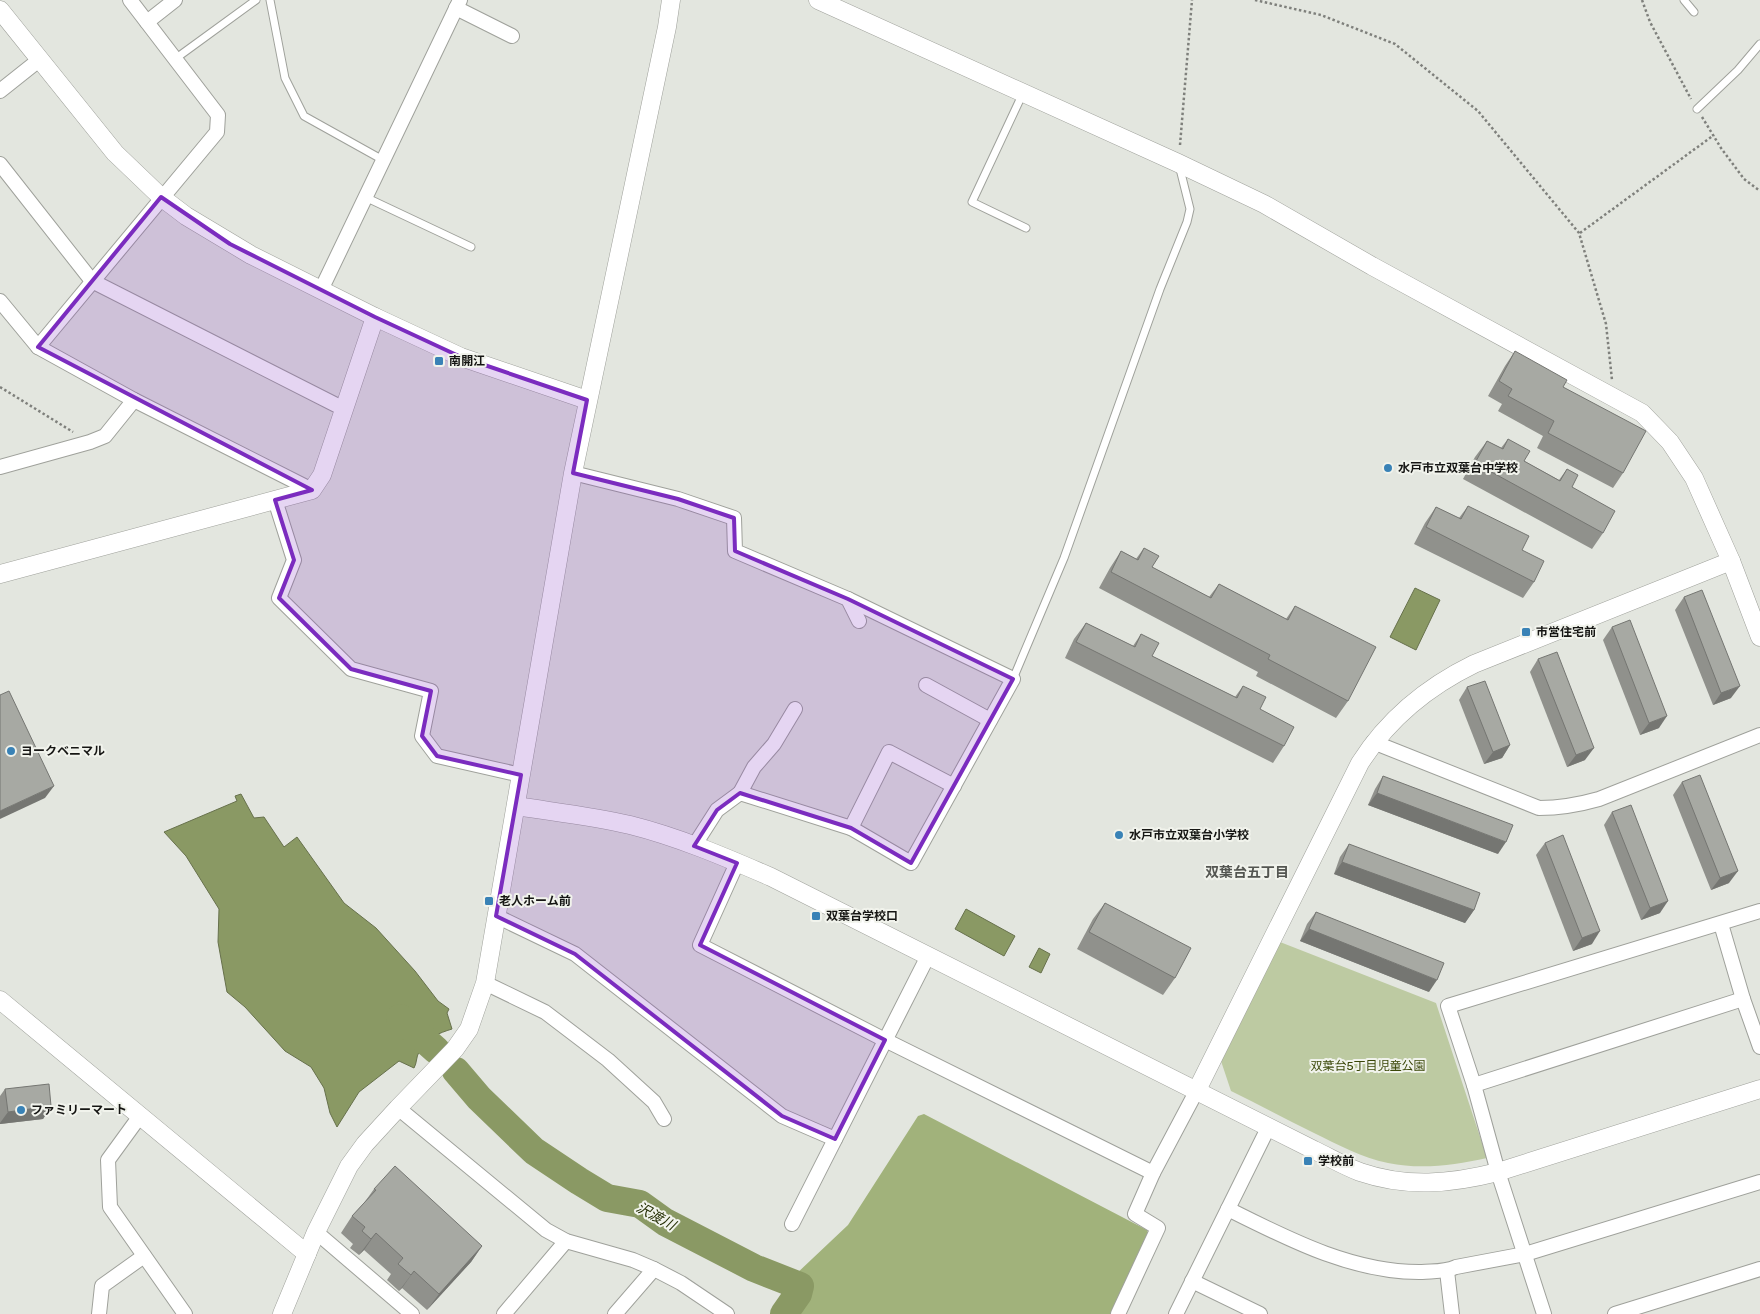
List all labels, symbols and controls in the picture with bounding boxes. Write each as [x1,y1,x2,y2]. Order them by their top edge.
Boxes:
place label: 南開江 [449,354,485,368]
marker: 南開江 [433,355,445,367]
place label: 水戸市立双葉台中学校 [1398,461,1518,475]
marker: 水戸市立双葉台中学校 [1382,462,1394,474]
place label: 市営住宅前 [1536,625,1596,639]
marker: 市営住宅前 [1520,626,1532,638]
place label: ヨークベニマル [21,744,105,758]
marker: ヨークベニマル [5,745,17,757]
place label: 水戸市立双葉台小学校 [1129,828,1249,842]
marker: 水戸市立双葉台小学校 [1113,829,1125,841]
district label: 双葉台五丁目 [1205,864,1289,881]
place label: 老人ホーム前 [499,894,571,908]
marker: 老人ホーム前 [483,895,495,907]
place label: 双葉台学校口 [826,909,898,923]
marker: 双葉台学校口 [810,910,822,922]
park label: 双葉台5丁目児童公園 [1310,1059,1426,1073]
place label: ファミリーマート [31,1103,127,1117]
marker: ファミリーマート [15,1104,27,1116]
place label: 学校前 [1318,1154,1354,1168]
marker: 学校前 [1302,1155,1314,1167]
water label: 沢渡川 [633,1199,680,1235]

